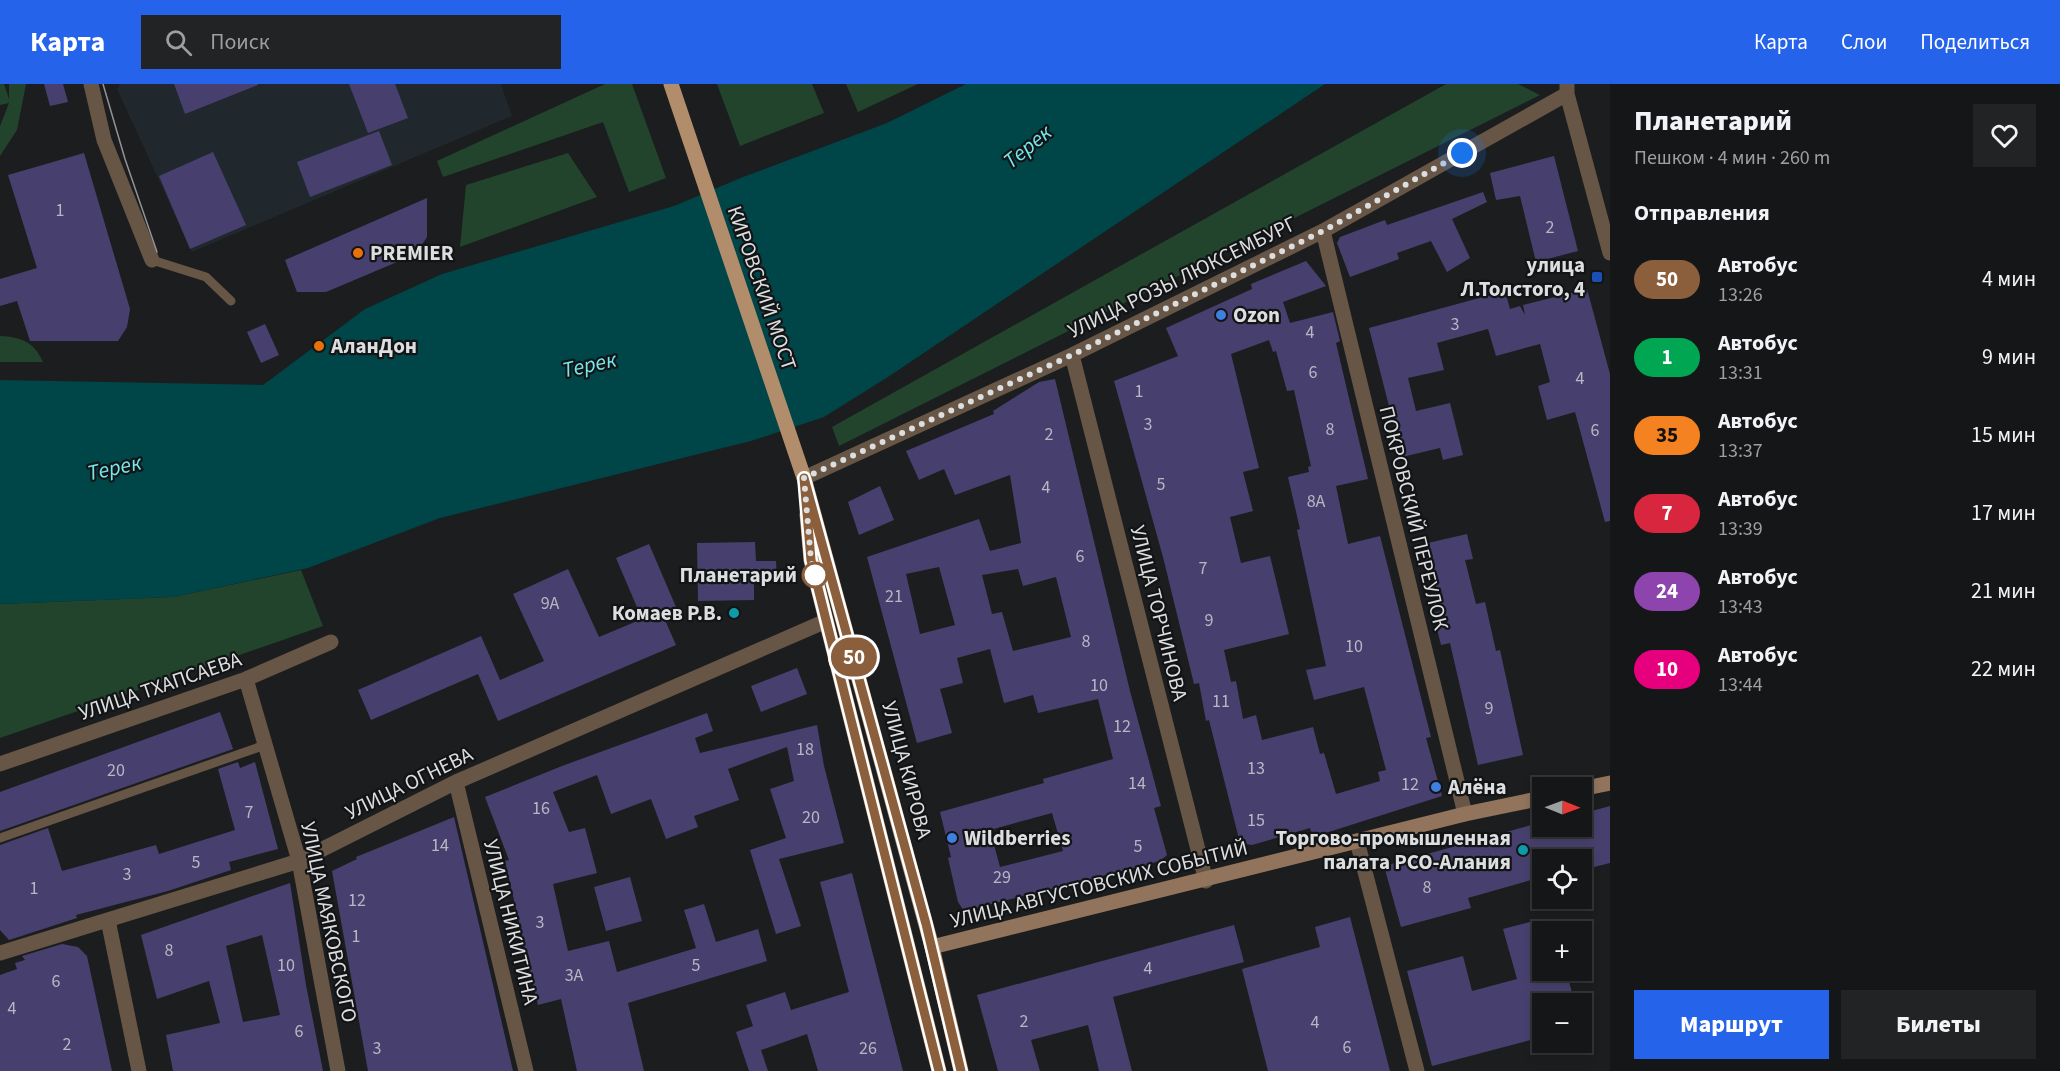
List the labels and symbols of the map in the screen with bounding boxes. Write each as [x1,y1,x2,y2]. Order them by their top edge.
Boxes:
water label: Терек [996,117,1059,176]
your location [1447,138,1477,168]
house number: 1 [56,198,64,223]
street label: КИРОВСКИЙ МОСТ [720,202,804,374]
street label: УЛИЦА РОЗЫ ЛЮКСЕМБУРГ [1063,208,1301,346]
house number: 2 [1546,215,1555,240]
place label: PREMIER [370,238,454,268]
marker: PREMIER [351,246,365,260]
place label: улица Л.Толстого, 4 [1460,250,1585,304]
marker: улица Л.Толстого, 4 [1590,270,1604,284]
place label: Ozon [1233,300,1280,330]
marker: Ozon [1214,308,1228,322]
house number: 3 [1451,312,1460,337]
house number: 4 [1306,320,1315,345]
place label: АланДон [330,331,417,361]
marker: АланДон [312,339,326,353]
water label: Терек [559,344,620,386]
house number: 6 [1309,360,1318,385]
house number: 4 [1576,366,1585,391]
house number: 1 [1135,379,1143,404]
street label: ПОКРОВСКИЙ ПЕРЕУЛОК [1372,403,1457,634]
house number: 3 [1144,412,1153,437]
house number: 8 [1326,417,1335,442]
house number: 6 [1591,418,1600,443]
house number: 2 [1045,422,1054,447]
water label: Терек [84,447,145,489]
house number: 5 [1157,472,1166,497]
house number: 4 [1042,475,1051,500]
house number: 8А [1307,489,1326,514]
street label: УЛИЦА ТОРЧИНОВА [1123,522,1195,705]
house number: 6 [1076,544,1085,569]
house number: 7 [1199,556,1208,581]
place label: Планетарий [680,560,797,590]
marker: Планетарий [802,562,828,588]
house number: 21 [885,584,903,609]
house number: 9А [541,591,560,616]
place label: Комаев Р.В. [612,598,722,628]
marker: Комаев Р.В. [727,606,741,620]
house number: 9 [1205,608,1214,633]
house number: 8 [1082,629,1091,654]
house number: 10 [1345,634,1363,659]
line badge: 50 [827,638,881,676]
street label: УЛИЦА ТХАПСАЕВА [75,644,246,728]
house number: 10 [1090,673,1108,698]
house number: 11 [1212,689,1230,714]
house number: 9 [1485,696,1494,721]
street label: УЛИЦА КИРОВА [874,698,940,843]
house number: 12 [1113,714,1131,739]
house number: 18 [796,737,814,762]
street label: УЛИЦА ОГНЕВА [340,739,478,827]
house number: 13 [1247,756,1265,781]
house number: 20 [107,758,125,783]
house number: 14 [1128,771,1146,796]
house number: 12 [1401,772,1419,797]
place label: Алёна [1447,772,1507,802]
north arrow [1532,777,1592,837]
marker: Алёна [1429,780,1443,794]
house number: 16 [532,796,550,821]
house number: 7 [245,800,254,825]
house number: 20 [802,805,820,830]
house number: 15 [1247,808,1265,833]
street label: УЛИЦА МАЯКОВСКОГО [293,819,365,1025]
place label: Wildberries [964,823,1071,853]
place label: Торгово-промышленная палата РСО-Алания [1276,823,1511,877]
marker: Wildberries [945,831,959,845]
house number: 14 [431,833,449,858]
street label: УЛИЦА АВГУСТОВСКИХ СОБЫТИЙ [947,833,1251,935]
house number: 5 [1134,834,1143,859]
street label: УЛИЦА НИКИТИНА [476,836,546,1008]
marker: Торгово-промышленная палата РСО-Алания [1516,843,1530,857]
house number: 5 [192,850,201,875]
house number: 3 [123,862,132,887]
house number: 29 [993,865,1011,890]
house number: 8 [1423,875,1432,900]
house number: 1 [30,876,38,901]
house number: 12 [348,888,366,913]
house number: 3 [536,910,545,935]
house number: 1 [352,924,360,949]
house number: 8 [165,938,174,963]
house number: 10 [277,953,295,978]
house number: 5 [692,953,701,978]
house number: 4 [1144,956,1153,981]
house number: 3А [565,963,584,988]
house number: 6 [52,969,61,994]
house number: 4 [8,996,17,1021]
house number: 2 [1020,1009,1029,1034]
house number: 4 [1311,1010,1320,1035]
house number: 6 [295,1019,304,1044]
house number: 2 [63,1032,72,1057]
house number: 6 [1343,1035,1352,1060]
house number: 3 [373,1036,382,1061]
house number: 26 [859,1036,877,1061]

